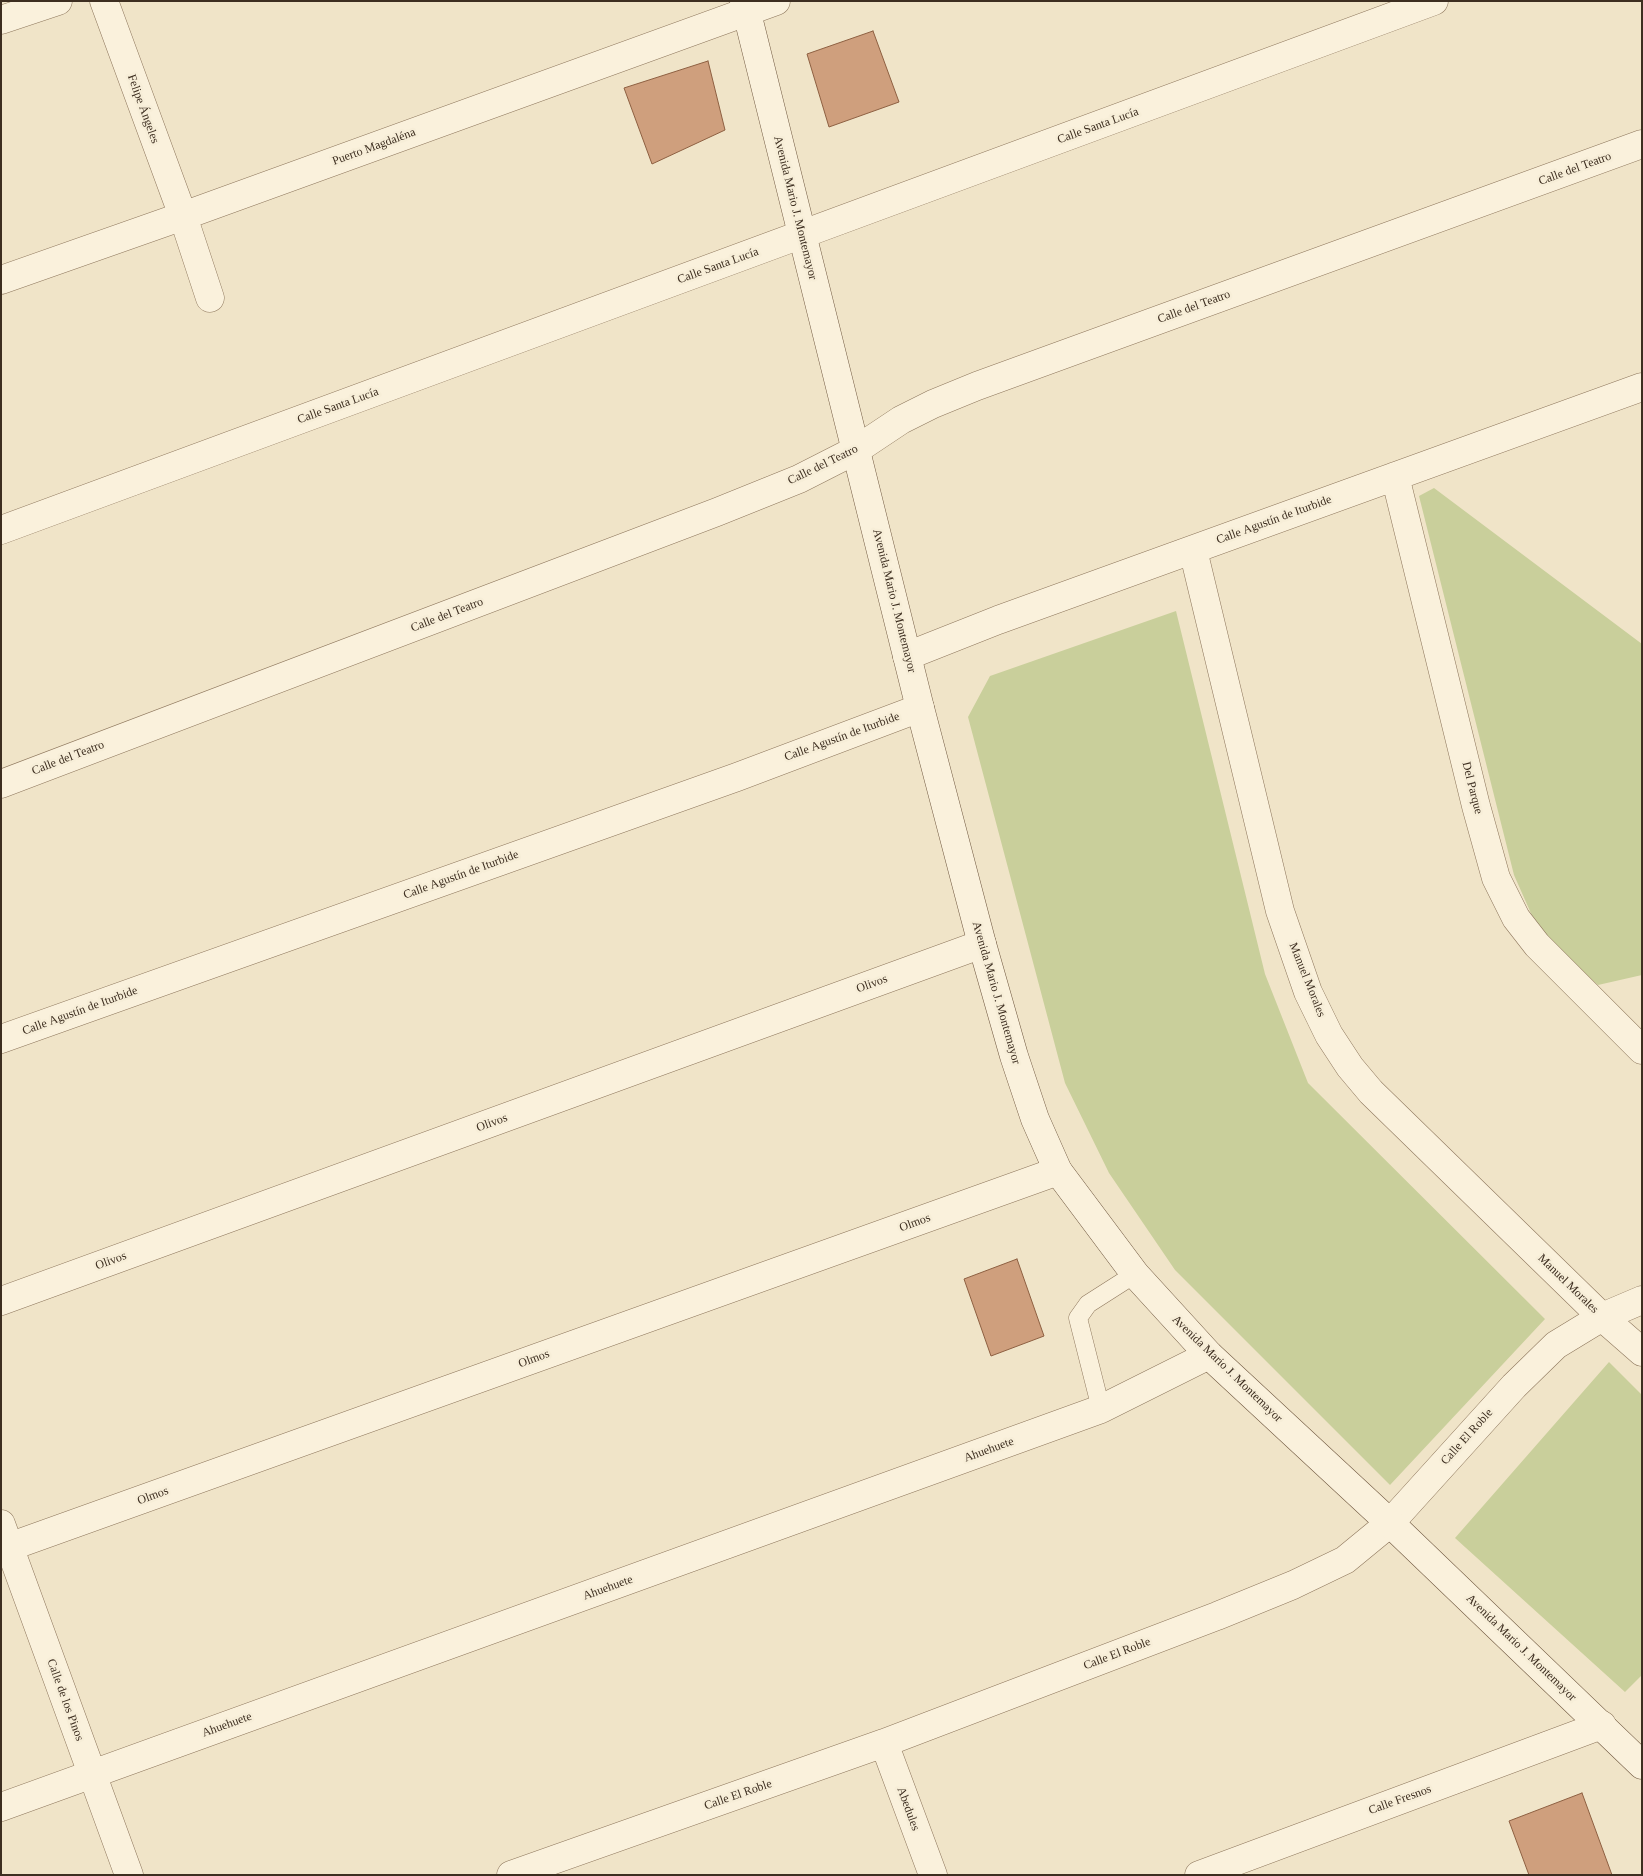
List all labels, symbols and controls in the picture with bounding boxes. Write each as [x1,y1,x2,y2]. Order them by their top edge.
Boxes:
street label: Felipe Ángeles [124,73,162,145]
street label: Calle Santa Lucía [1055,105,1141,147]
street label: Puerto Magdaléna [330,125,418,169]
street label: Avenida Mario J. Montemayor [770,135,820,281]
street label: Calle del Teatro [1537,149,1613,189]
street label: Calle Santa Lucía [675,245,761,287]
street label: Calle del Teatro [1156,287,1232,327]
street label: Calle Santa Lucía [295,385,381,427]
street label: Calle del Teatro [785,442,861,488]
street label: Calle Agustín de Iturbide [1214,492,1334,548]
street label: Avenida Mario J. Montemayor [869,528,919,674]
street label: Calle del Teatro [409,595,485,635]
street label: Calle Agustín de Iturbide [782,709,902,765]
street label: Calle del Teatro [30,738,106,778]
street label: Del Parque [1459,760,1485,816]
street label: Calle Agustín de Iturbide [401,847,521,903]
street label: Avenida Mario J. Montemayor [969,920,1023,1066]
street label: Manuel Morales [1286,941,1328,1019]
street label: Olivos [855,972,889,996]
street label: Calle Agustín de Iturbide [20,983,140,1039]
street label: Olivos [475,1111,509,1135]
street label: Olmos [898,1211,932,1235]
street label: Olivos [94,1249,128,1273]
street label: Manuel Morales [1535,1251,1601,1317]
street label: Avenida Mario J. Montemayor [1169,1313,1285,1425]
street label: Olmos [517,1347,551,1371]
street label: Calle El Roble [1438,1406,1496,1468]
street label: Ahuehuete [962,1434,1016,1466]
street label: Olmos [136,1484,170,1508]
street label: Ahuehuete [581,1572,635,1604]
street label: Avenida Mario J. Montemayor [1463,1592,1579,1704]
street label: Calle El Roble [1081,1635,1153,1673]
street label: Calle de los Pinos [43,1657,87,1743]
street label: Ahuehuete [200,1709,254,1741]
street label: Calle El Roble [702,1777,774,1813]
street label: Calle Fresnos [1367,1782,1433,1818]
street label: Abedules [893,1785,923,1833]

